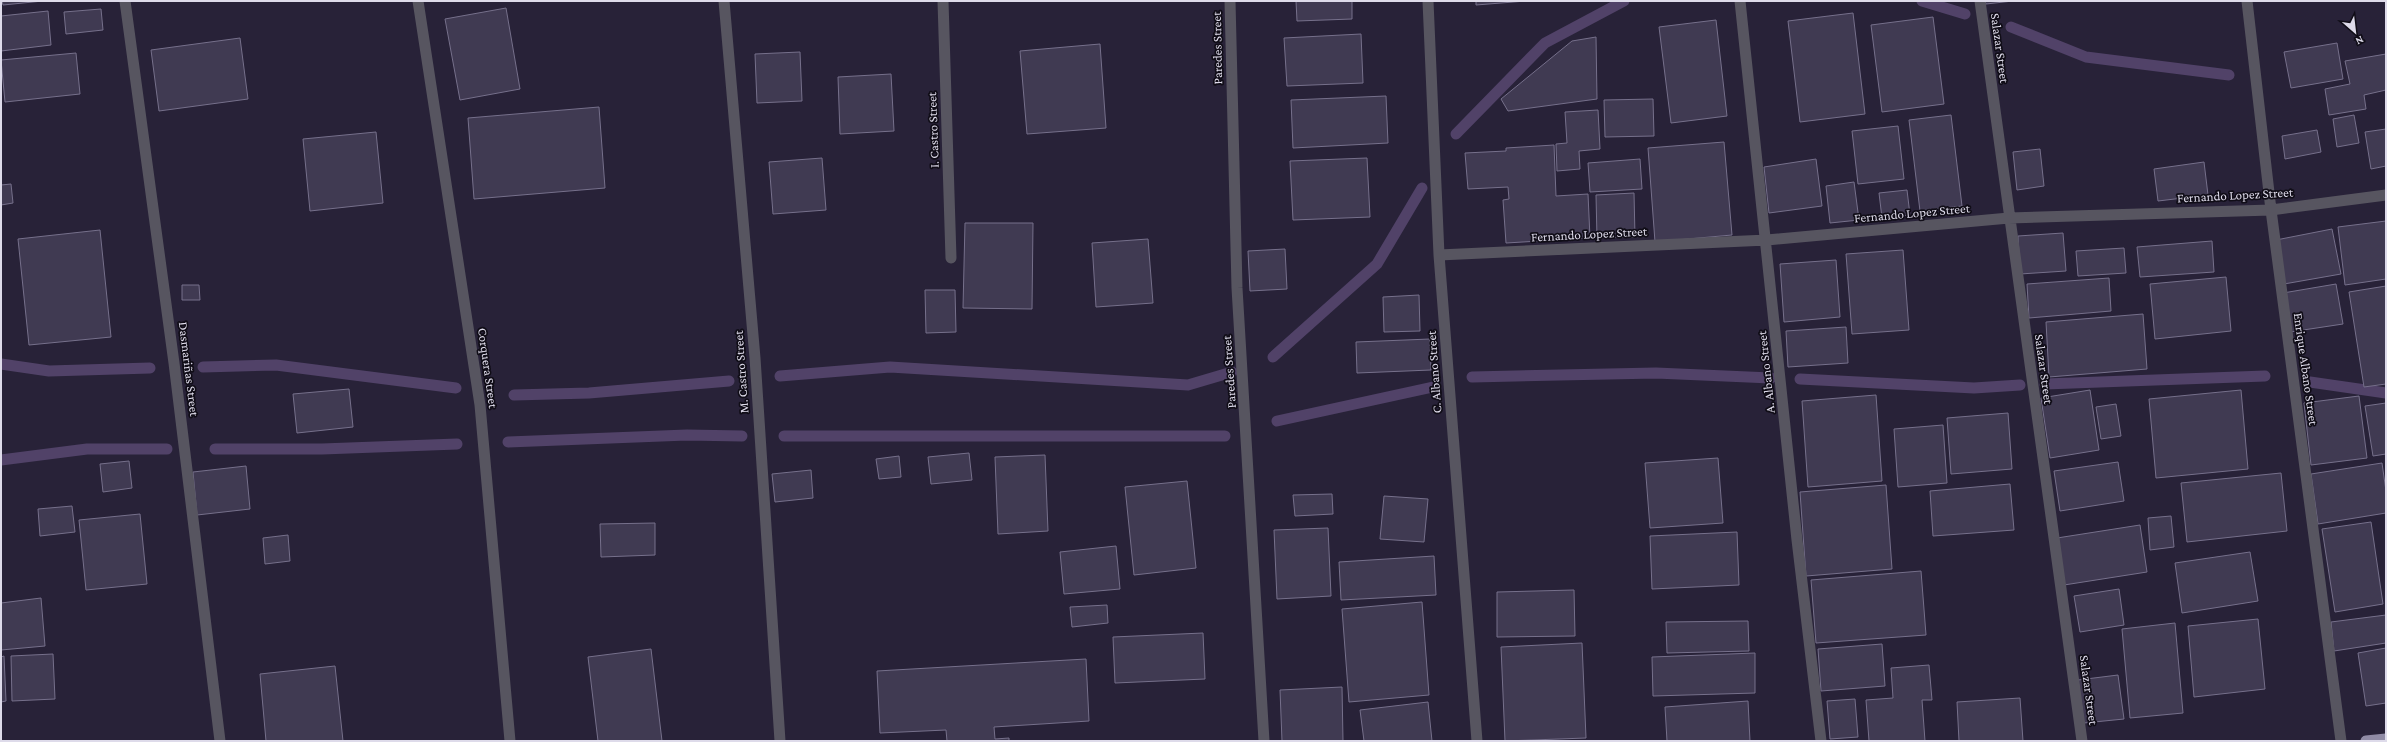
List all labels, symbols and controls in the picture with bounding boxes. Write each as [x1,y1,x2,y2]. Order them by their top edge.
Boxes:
street label: Paredes Street [1209,11,1225,85]
street label: Salazar Street [1988,12,2012,85]
north arrow [2335,12,2375,52]
text: N [2353,34,2366,48]
street label: I. Castro Street [924,91,942,168]
street label: Fernando Lopez Street [2177,184,2294,206]
street label: Fernando Lopez Street [1854,200,1971,226]
street label: Fernando Lopez Street [1531,223,1648,245]
street label: Enrique Albano Street [2291,312,2321,427]
street label: Dasmariñas Street [176,321,202,418]
street label: Corquera Street [475,327,501,410]
street label: M. Castro Street [731,329,751,414]
street label: C. Albano Street [1424,329,1444,414]
street label: A. Albano Street [1754,329,1778,414]
street label: Salazar Street [2032,333,2056,406]
street label: Paredes Street [1219,334,1239,409]
street label: Salazar Street [2077,654,2101,727]

